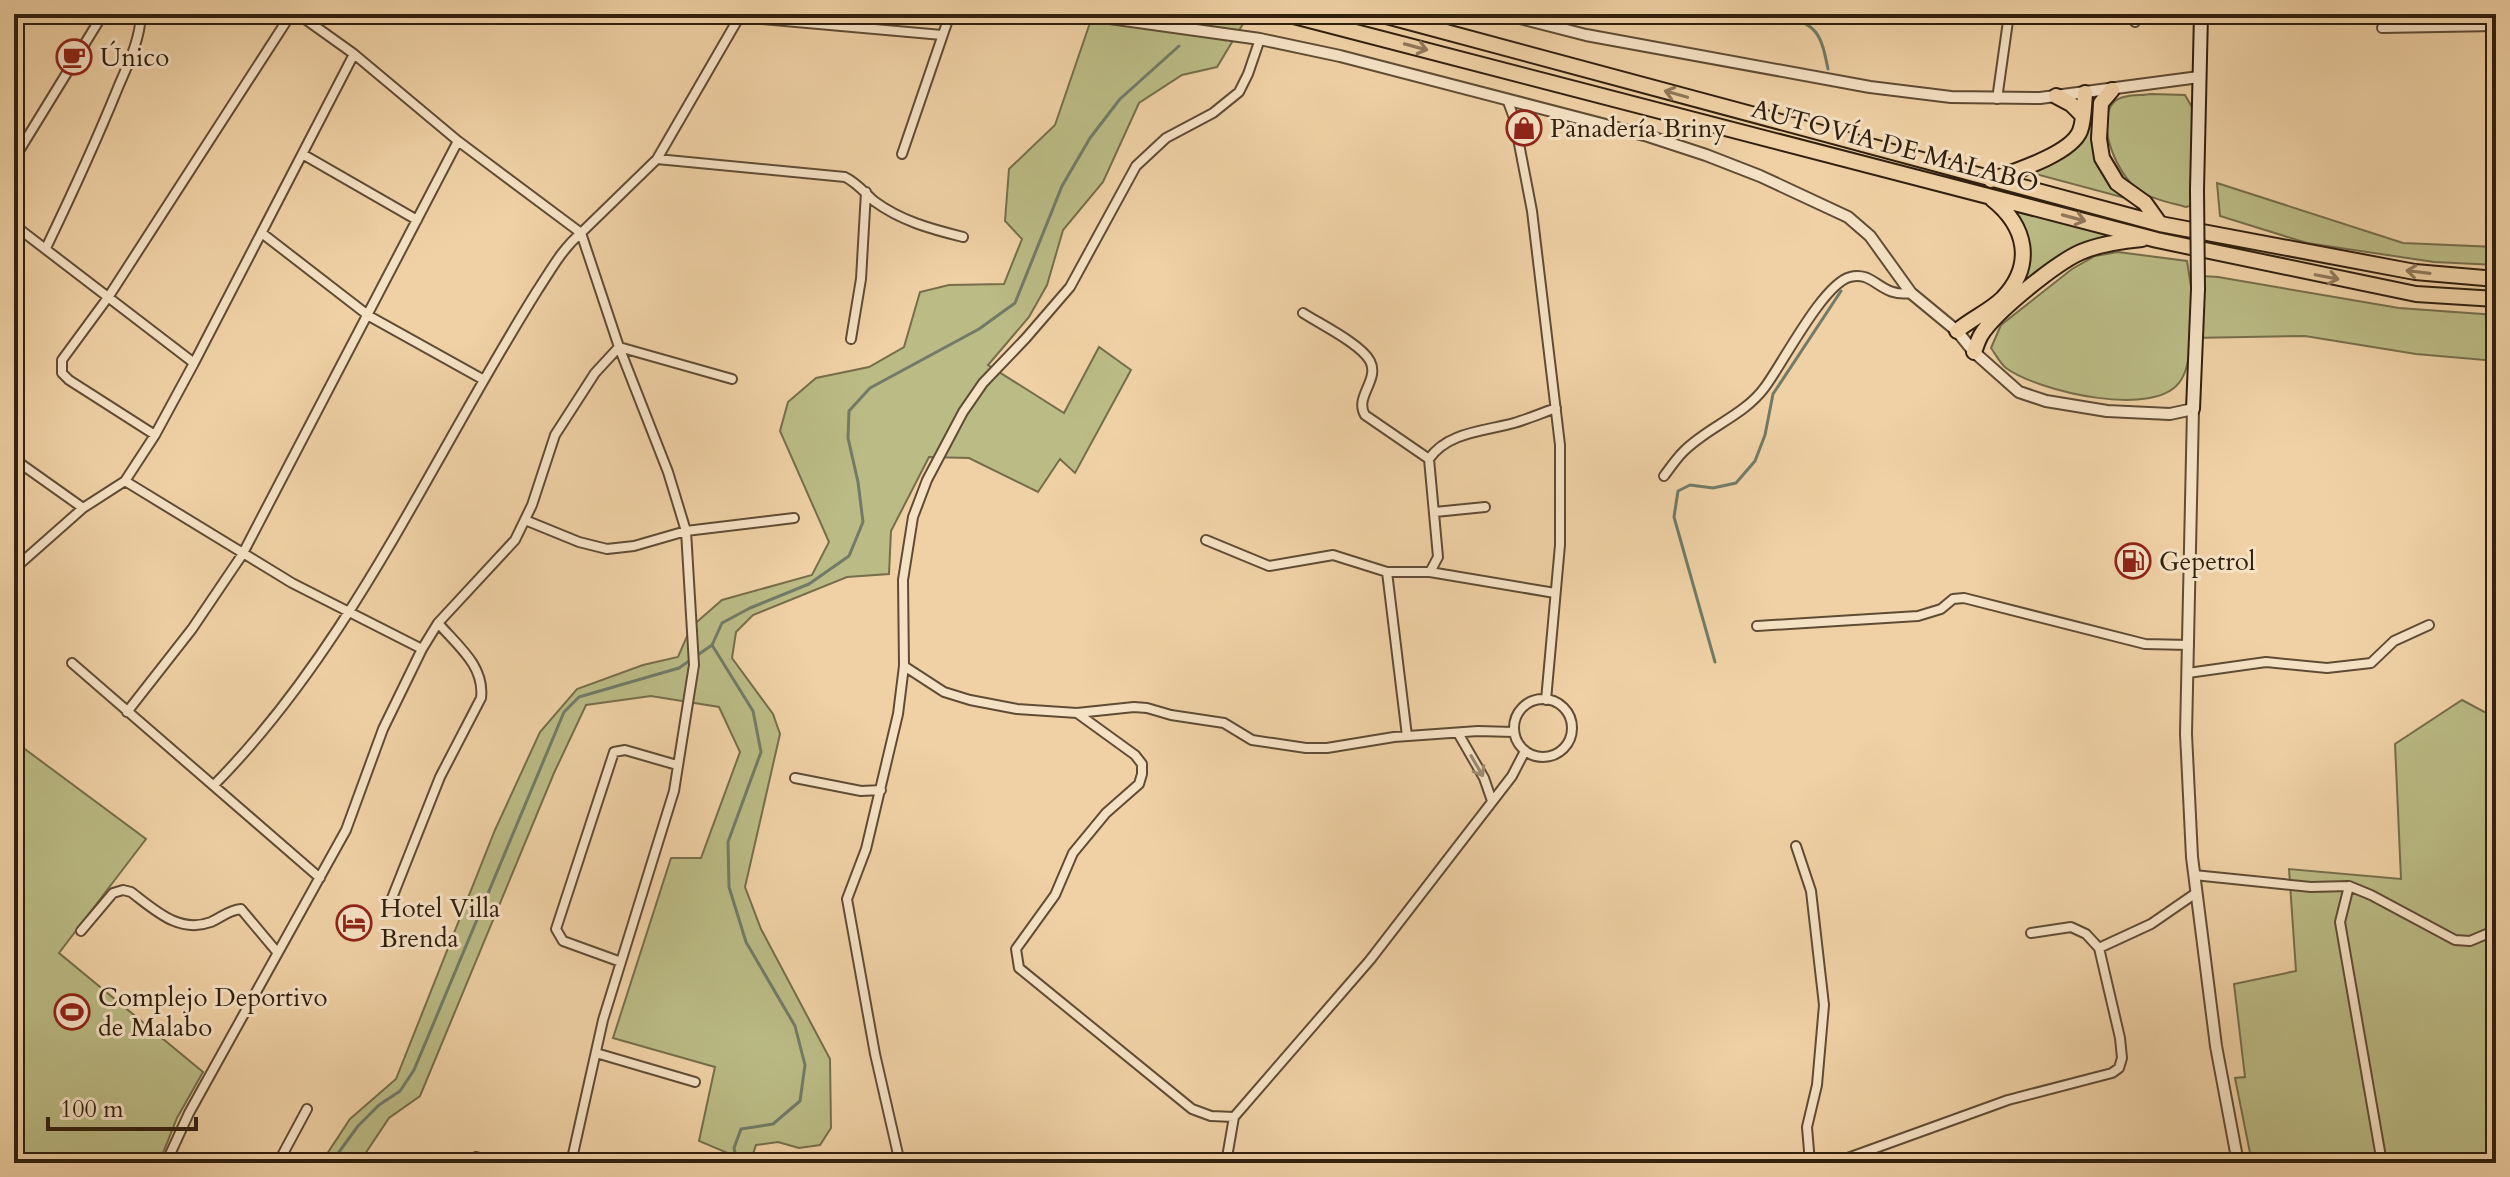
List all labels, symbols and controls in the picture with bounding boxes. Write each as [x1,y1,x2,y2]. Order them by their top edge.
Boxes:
cafe icon: Único [55,38,93,76]
place label: Único [100,40,169,75]
one-way arrow [1402,40,1428,55]
one-way arrow [1664,86,1689,100]
street label: AUTOVÍA DE MALABO [1747,91,2043,201]
shop icon: Panadería Briny [1505,109,1543,147]
place label: Panadería Briny [1550,111,1727,146]
one-way arrow [2061,211,2087,226]
one-way arrow [2406,264,2431,279]
one-way arrow [2314,270,2340,285]
fuel station icon: Gepetrol [2114,542,2152,580]
place label: Gepetrol [2159,544,2256,579]
one-way arrow [1469,754,1485,777]
place label: Hotel Villa Brenda [380,891,500,956]
hotel icon: Hotel Villa Brenda [335,904,373,942]
place label: Complejo Deportivo de Malabo [98,980,328,1045]
sports icon: Complejo Deportivo de Malabo [53,993,91,1031]
scale bar [48,1081,196,1131]
text: 100 m [60,1093,124,1126]

